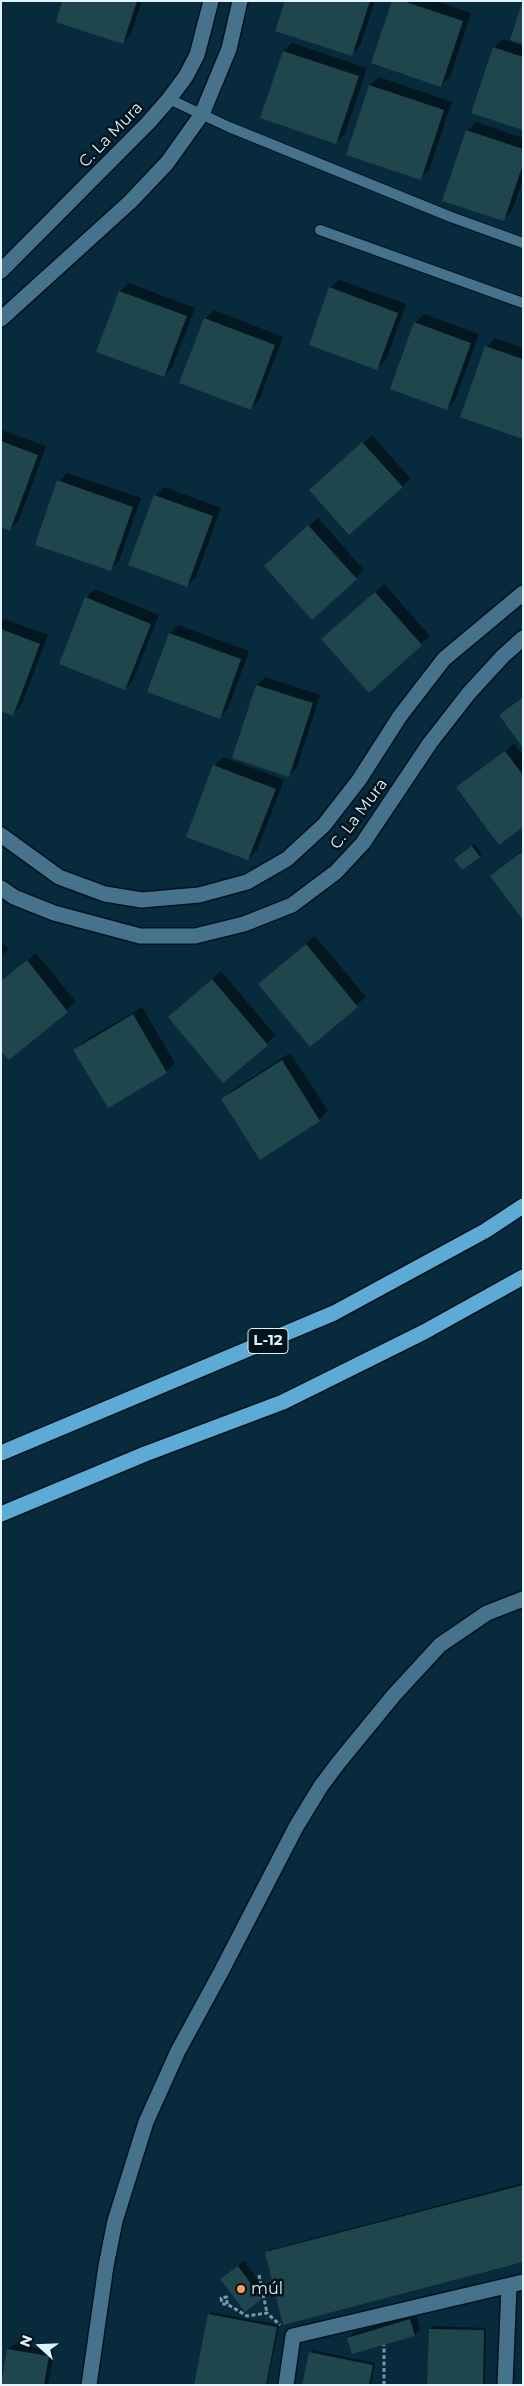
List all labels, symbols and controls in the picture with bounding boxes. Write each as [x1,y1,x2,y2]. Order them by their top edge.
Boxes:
street label: C. La Mura [75,98,147,172]
street label: C. La Mura [326,775,392,853]
road number: L-12 [248,1328,288,1354]
place label: múl [251,2279,283,2299]
marker: múl [235,2283,247,2295]
north arrow [15,2321,65,2371]
text: N [16,2332,36,2349]

